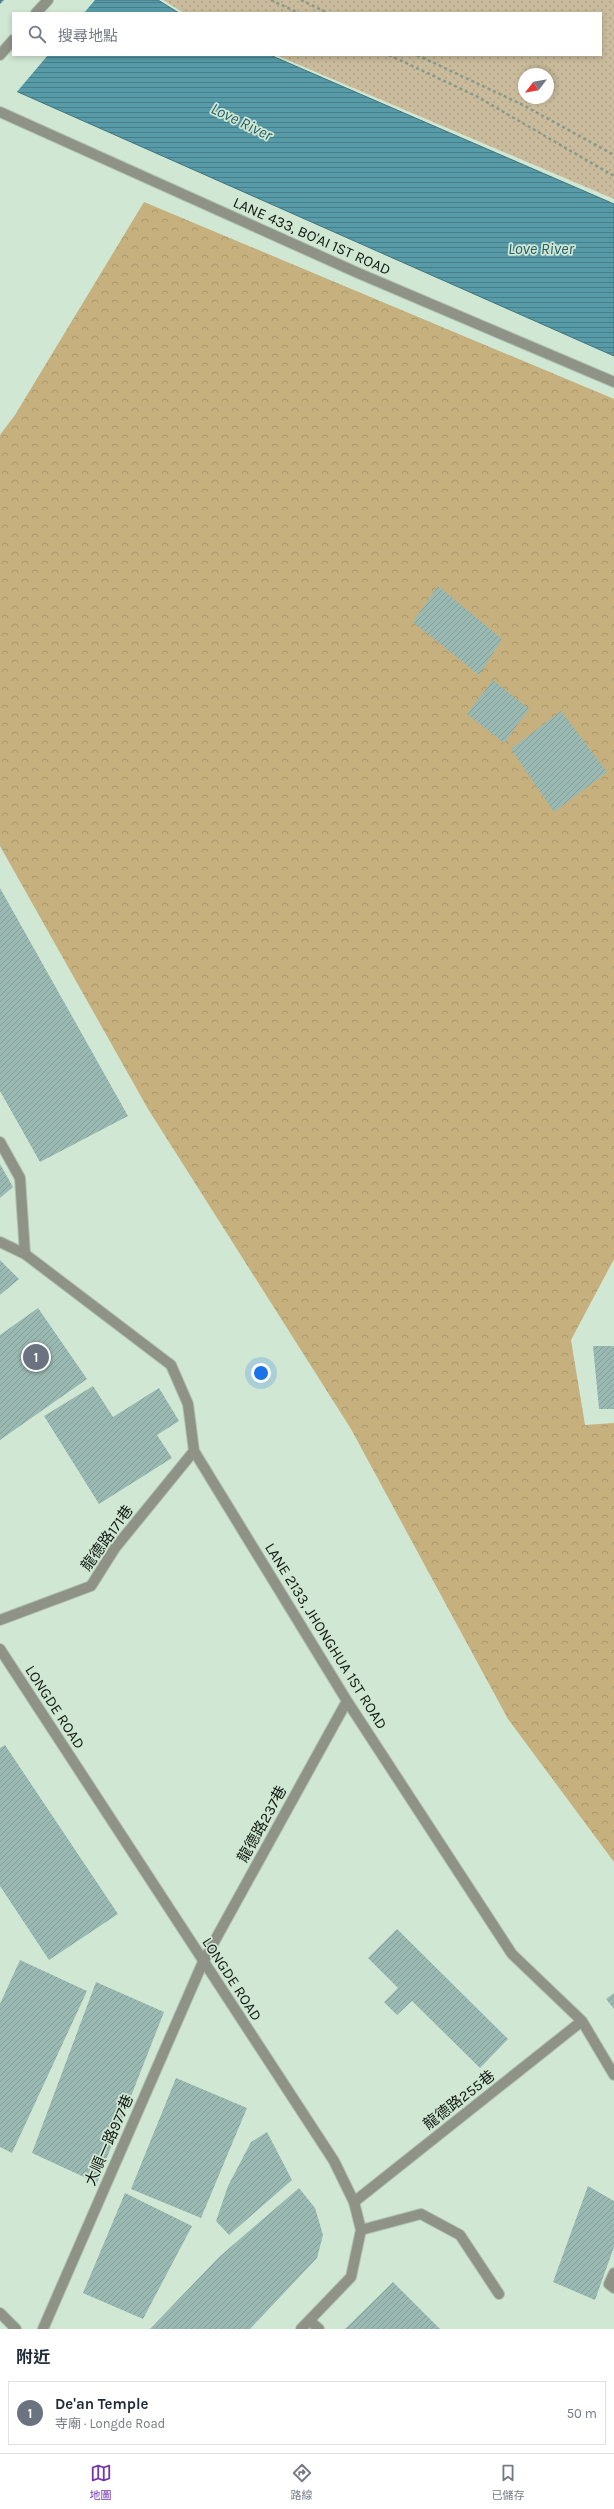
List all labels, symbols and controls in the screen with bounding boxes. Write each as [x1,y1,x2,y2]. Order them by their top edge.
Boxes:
search box [12,12,602,56]
icon: search [26,23,48,45]
text: 搜尋地點 [58,27,118,45]
north arrow [518,68,554,104]
water label: Love River [208,98,276,145]
street label: LANE 433, BO'AI 1ST ROAD [230,193,394,279]
water label: Love River [508,239,574,258]
pin: 1 [23,1342,49,1372]
your location [251,1363,271,1383]
street label: 龍德路171巷 [77,1502,137,1574]
street label: LANE 2133, JHONGHUA 1ST ROAD [261,1540,391,1732]
street label: LONGDE ROAD [21,1662,89,1752]
street label: 龍德路237巷 [234,1783,290,1865]
street label: LONGDE ROAD [198,1934,266,2024]
street label: 龍德路255巷 [420,2067,498,2133]
street label: 大順一路977巷 [81,2092,137,2188]
text: 附近 [16,2347,50,2367]
text: De'an Temple [55,2395,148,2413]
text: 1 [28,2406,32,2421]
text: 50 m [567,2406,597,2421]
text: 寺廟 · Longde Road [55,2416,165,2431]
tab: 地圖 [90,2462,112,2502]
tab: 路線 [291,2462,313,2502]
tab: 已儲存 [492,2462,525,2502]

